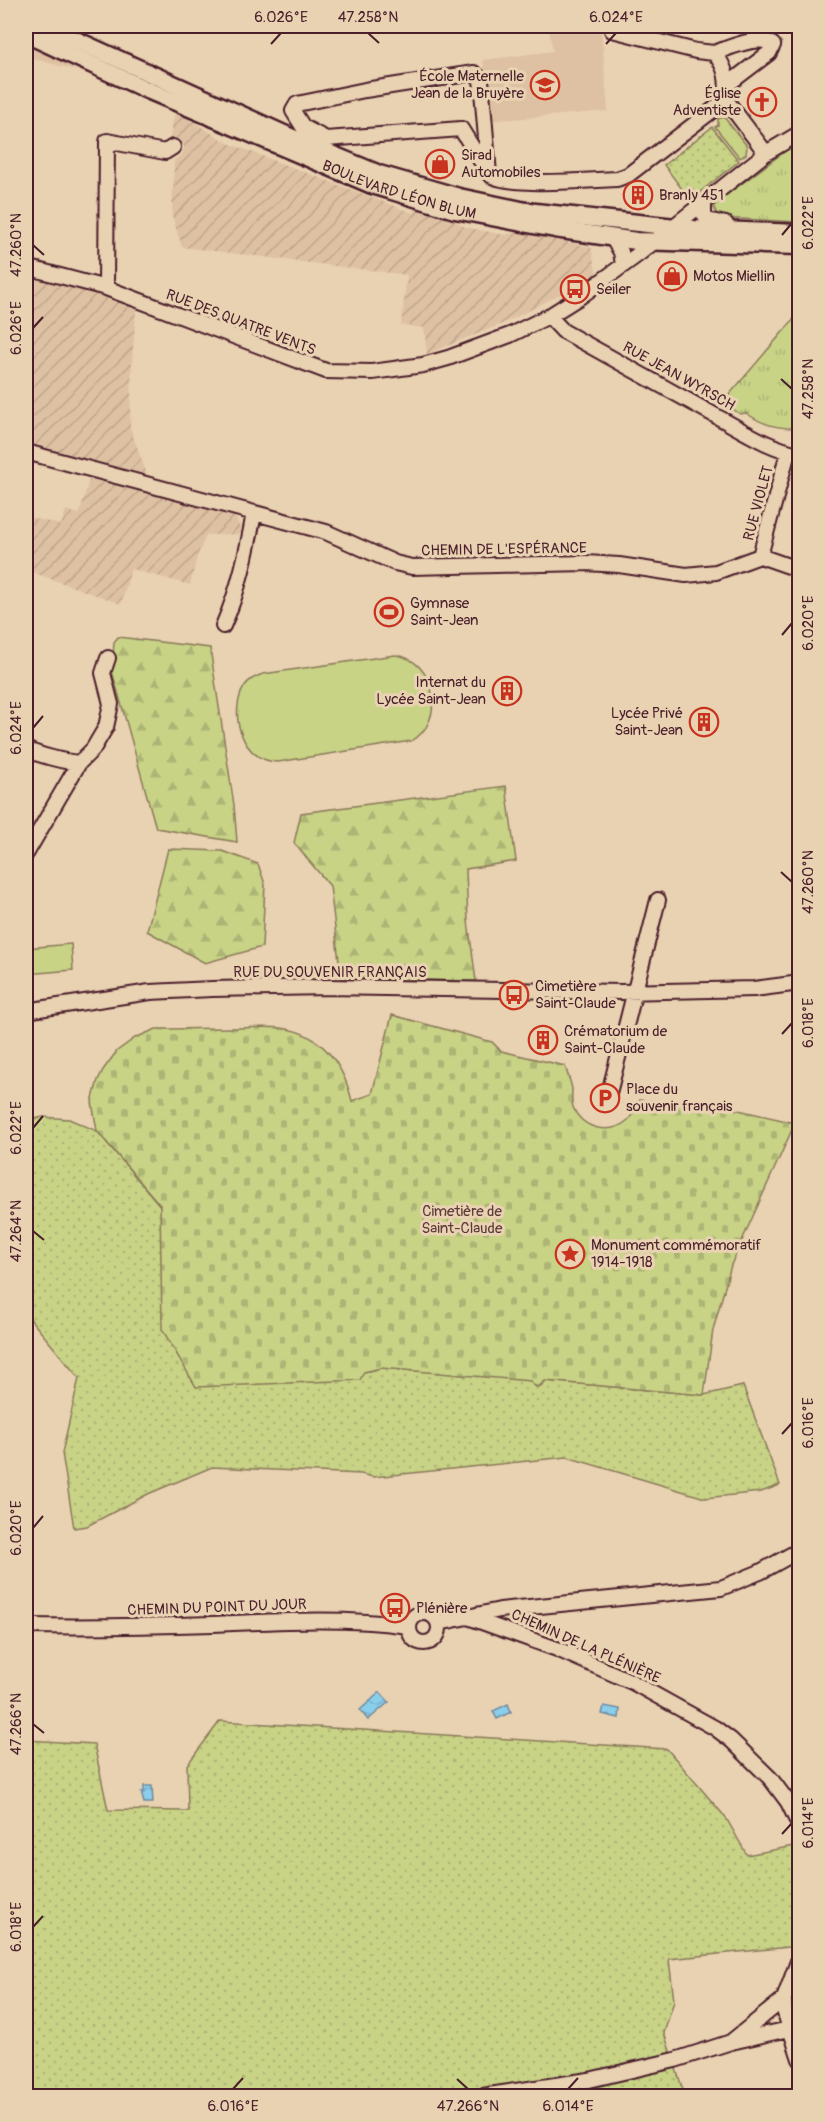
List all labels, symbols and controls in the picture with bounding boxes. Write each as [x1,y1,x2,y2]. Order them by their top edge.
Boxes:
text: 6.026°E [254,8,308,27]
text: 47.258°N [338,8,398,27]
text: 6.024°E [589,8,643,27]
place label: École Maternelle Jean de la Bruyère [411,67,525,103]
school or university icon: École Maternelle Jean de la Bruyère [529,69,561,101]
place label: Église Adventiste [673,84,742,120]
church icon: Église Adventiste [746,86,778,118]
place label: Sirad Automobiles [461,146,541,182]
shop icon: Sirad Automobiles [424,148,456,180]
street label: BOULEVARD LÉON BLUM [319,156,478,224]
building icon: Branly 451 [622,179,654,211]
place label: Branly 451 [659,186,724,205]
text: 6.022°E [799,196,818,250]
text: 47.260°N [7,213,26,277]
shop icon: Motos Miellin [656,260,688,292]
place label: Motos Miellin [693,267,775,286]
bus stop icon: Seiler [559,273,591,305]
place label: Seiler [596,280,632,299]
street label: RUE DES QUATRE VENTS [163,285,318,360]
text: 6.026°E [7,301,26,355]
street label: RUE JEAN WYRSCH [619,338,738,415]
text: 47.258°N [799,359,818,419]
street label: RUE VIOLET [739,463,778,543]
street label: CHEMIN DE L'ESPÉRANCE [421,539,587,560]
place label: Gymnase Saint-Jean [410,594,479,630]
text: 6.020°E [799,595,818,651]
sports icon: Gymnase Saint-Jean [373,596,405,628]
place label: Internat du Lycée Saint-Jean [376,673,486,709]
building icon: Internat du Lycée Saint-Jean [491,675,523,707]
text: 6.024°E [7,701,26,755]
place label: Lycée Privé Saint-Jean [611,704,683,740]
building icon: Lycée Privé Saint-Jean [688,706,720,738]
text: 47.260°N [799,850,818,914]
street label: RUE DU SOUVENIR FRANÇAIS [233,963,427,982]
place label: Cimetière Saint-Claude [535,977,617,1013]
bus stop icon: Cimetière Saint-Claude [498,979,530,1011]
text: 6.018°E [799,998,818,1048]
place label: Crématorium de Saint-Claude [564,1022,668,1058]
building icon: Crématorium de Saint-Claude [527,1024,559,1056]
place label: Place du souvenir français [626,1080,733,1116]
parking icon: Place du souvenir français [589,1082,621,1114]
text: 6.022°E [7,1101,26,1155]
text: 47.264°N [7,1200,26,1262]
park label: Cimetière de Saint-Claude [422,1202,503,1238]
place label: Monument commémoratif 1914-1918 [591,1236,761,1272]
place icon: Monument commémoratif 1914-1918 [554,1238,586,1270]
text: 6.016°E [799,1397,818,1449]
text: 6.020°E [7,1500,26,1556]
bus stop icon: Plénière [379,1592,411,1624]
street label: CHEMIN DU POINT DU JOUR [127,1595,307,1620]
place label: Plénière [416,1599,468,1618]
street label: CHEMIN DE LA PLÉNIÈRE [508,1605,664,1688]
text: 47.266°N [7,1693,26,1755]
text: 6.014°E [799,1797,818,1849]
text: 6.018°E [7,1902,26,1952]
text: 6.016°E [207,2097,259,2116]
text: 47.266°N [437,2097,499,2116]
text: 6.014°E [542,2097,594,2116]

